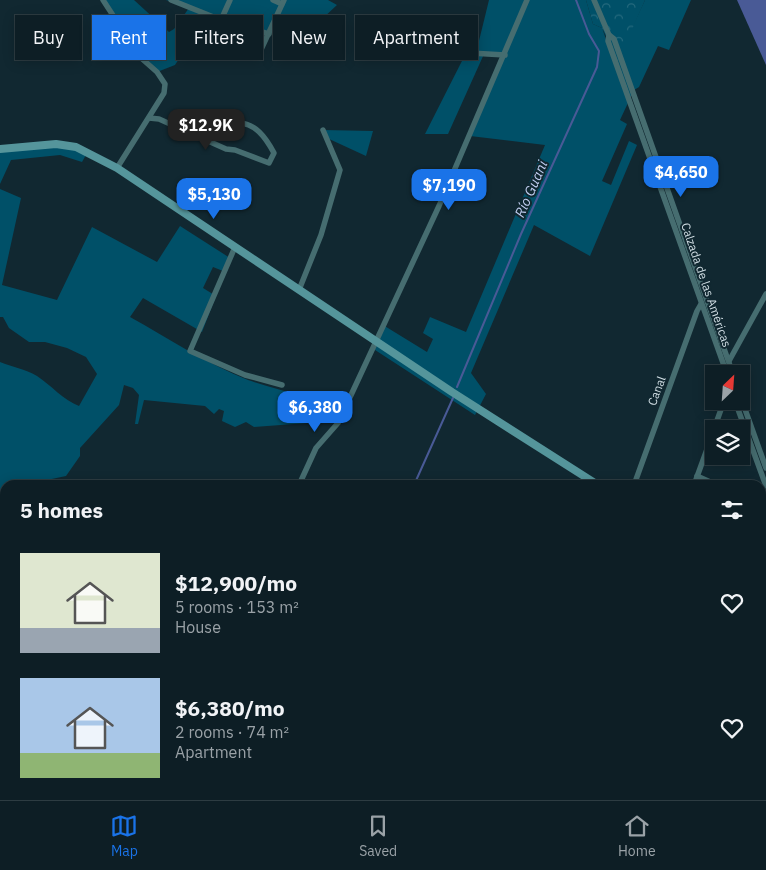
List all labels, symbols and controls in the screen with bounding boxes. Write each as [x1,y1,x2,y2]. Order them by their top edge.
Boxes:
chip: Buy [15,15,82,60]
chip: Rent [92,15,166,60]
chip: Filters [176,15,263,60]
chip: New [273,15,345,60]
chip: Apartment [355,15,478,60]
pin: $12.9K [165,108,247,151]
text: $12.9K [179,115,233,135]
pin: $4,650 [640,156,722,198]
water label: Río Guani [511,158,552,220]
text: $4,650 [655,162,707,182]
pin: $7,190 [408,168,490,211]
text: $7,190 [423,175,475,195]
pin: $5,130 [173,178,255,220]
text: $5,130 [188,184,240,204]
street label: Calzada de las Américas [678,221,735,349]
north arrow [705,365,750,410]
map controls [705,365,750,465]
street label: Canal [644,374,669,408]
pin: $6,380 [274,390,356,433]
text: $6,380 [289,397,341,417]
button: layers [705,420,750,465]
text: 5 homes [20,496,103,524]
icon: filters [718,496,746,524]
text: $12,900/mo [175,569,297,597]
icon: home [60,573,120,633]
icon: heart [718,589,746,617]
text: 5 rooms · 153 m² [175,597,299,617]
text: House [175,617,221,637]
text: $6,380/mo [175,694,285,722]
icon: home [60,698,120,758]
icon: heart [718,714,746,742]
text: 2 rooms · 74 m² [175,722,289,742]
text: Apartment [175,742,252,762]
tab: Map [110,812,138,860]
tab: Saved [359,812,397,860]
tab: Home [618,812,656,860]

